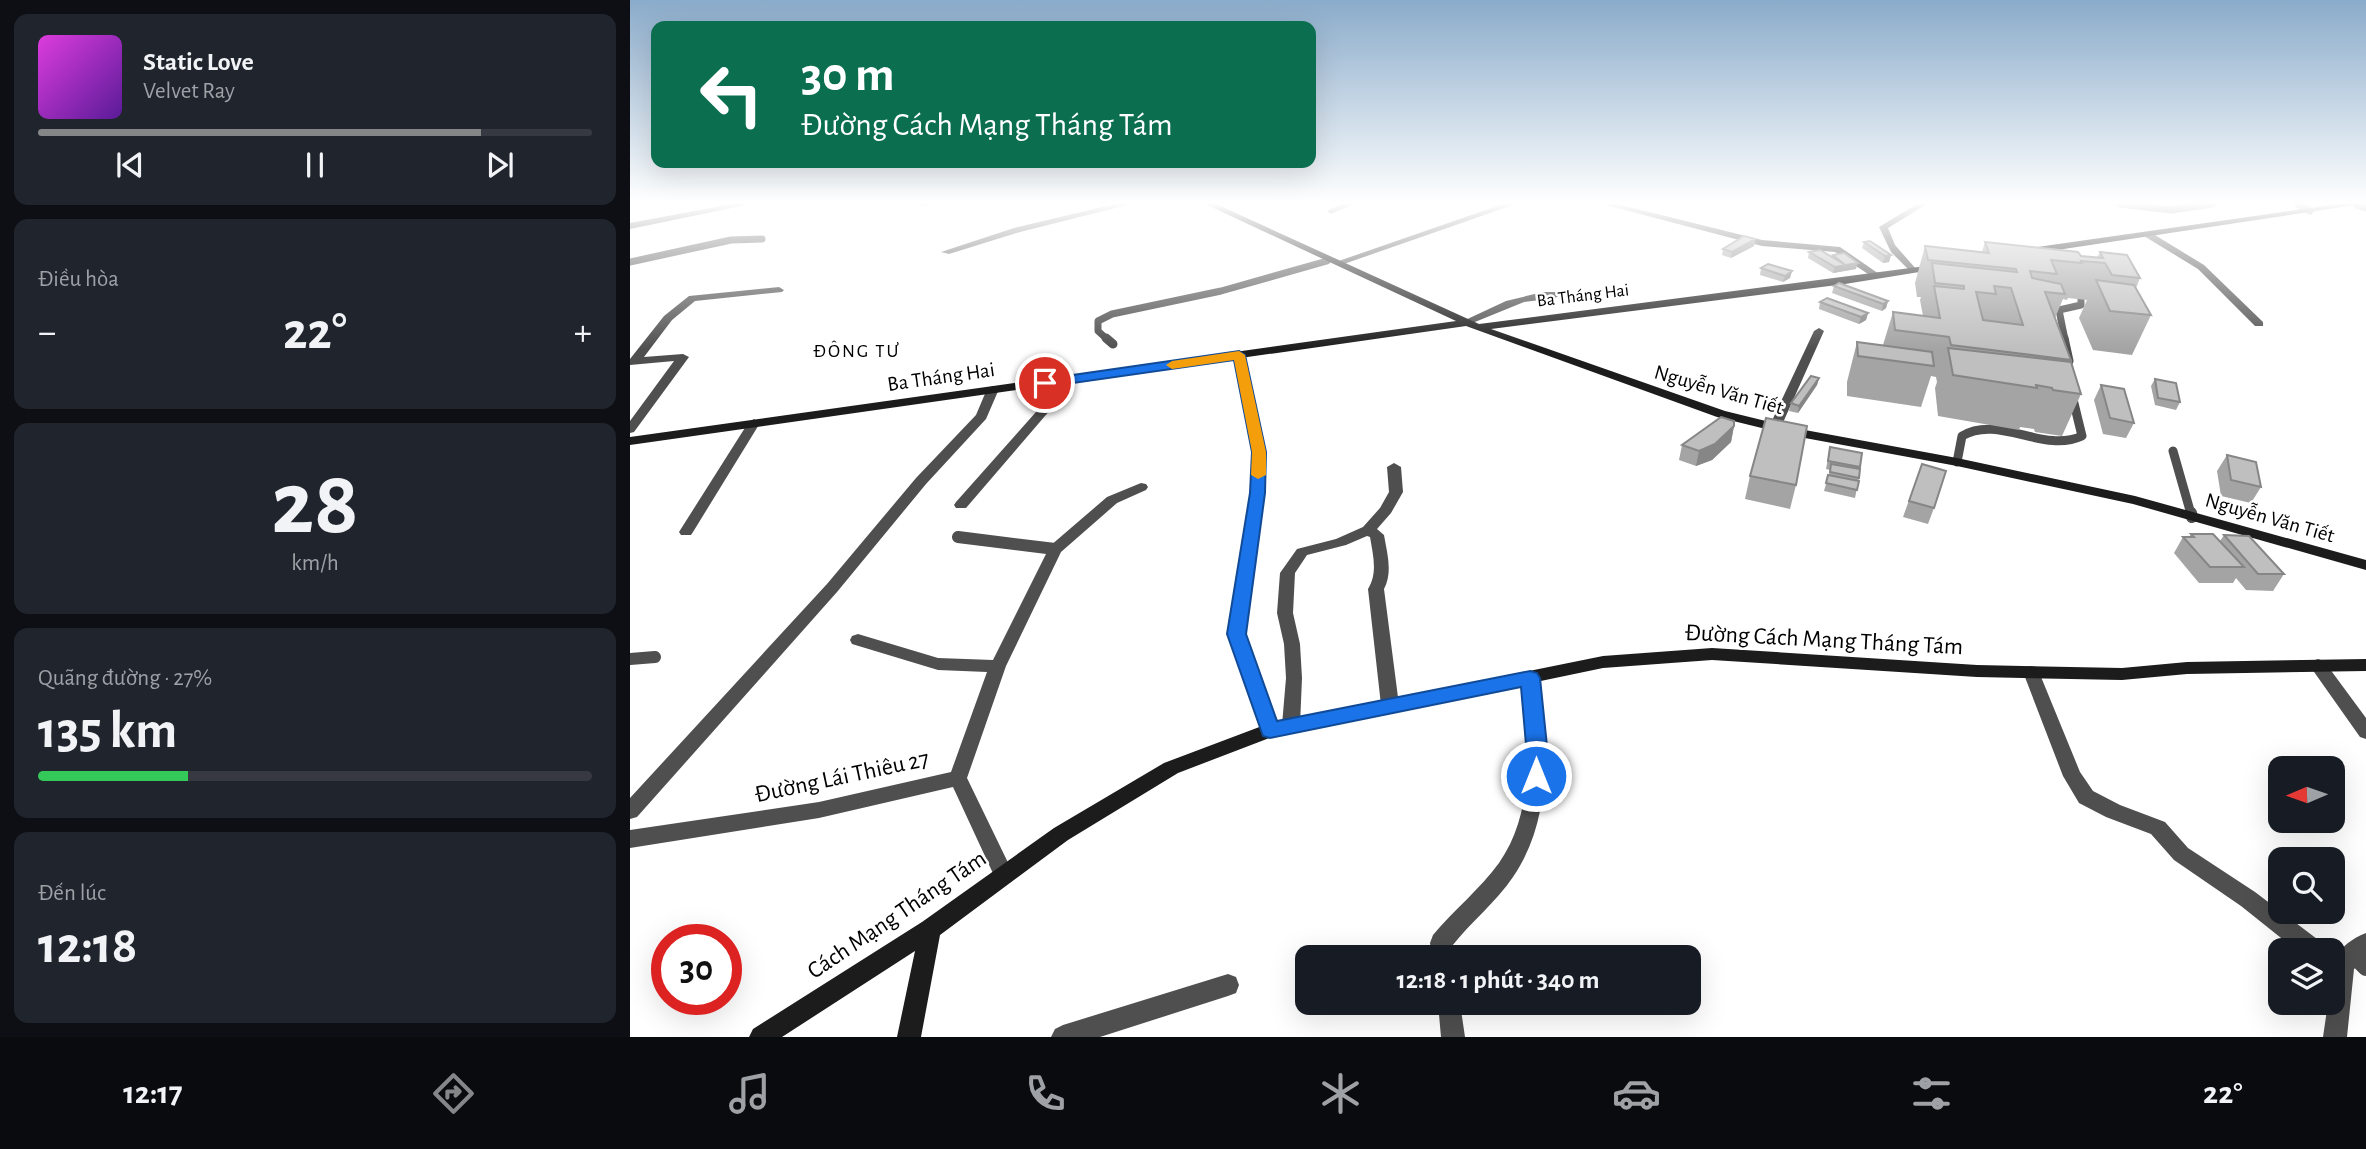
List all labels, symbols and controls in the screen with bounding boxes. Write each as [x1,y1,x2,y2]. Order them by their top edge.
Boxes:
text: Static Love [143,49,254,75]
icon: left [686,49,777,140]
text: 30 m [801,51,895,100]
text: Velvet Ray [143,80,235,103]
text: Đường Cách Mạng Tháng Tám [801,109,1173,141]
icon: previous [111,146,149,184]
icon: pause [296,146,334,184]
icon: next [481,146,519,184]
text: Điều hòa [38,268,119,291]
street label: Ba Tháng Hai [1536,281,1630,311]
text: 22° [283,306,347,358]
text: − [38,314,56,352]
text: + [574,314,592,352]
district label: ĐÔNG TƯ [813,340,901,361]
pin [1015,353,1075,413]
street label: Ba Tháng Hai [886,359,996,395]
street label: Nguyễn Văn Tiết [1652,361,1787,419]
icon: arrive [1026,364,1064,402]
text: 28 [271,459,359,550]
street label: Nguyễn Văn Tiết [2203,489,2338,547]
text: km/h [291,552,339,575]
street label: Đường Cách Mạng Tháng Tám [1684,621,1964,659]
text: Quãng đường · 27% [38,667,212,690]
text: 135 km [38,705,177,757]
position arrow [1499,739,1573,813]
street label: Đường Lái Thiêu 27 [753,747,931,807]
north arrow [2268,756,2345,833]
map controls [2268,756,2345,1015]
street label: Cách Mạng Tháng Tám [803,846,991,984]
button: search [2268,847,2345,924]
text: Đến lúc [38,882,106,905]
text: 12:18 [38,920,137,972]
speed limit sign: 30 [651,924,742,1015]
button: layers [2268,938,2345,1015]
text: 12:18 · 1 phút · 340 m [1396,967,1600,993]
icon: directions [429,1069,478,1118]
icon: music [725,1069,774,1118]
icon: phone [1021,1069,1070,1118]
icon: climate [1316,1069,1365,1118]
icon: car [1612,1069,1661,1118]
icon: filters [1907,1069,1956,1118]
text: 12:17 [123,1077,183,1109]
text: 22° [2203,1077,2243,1109]

